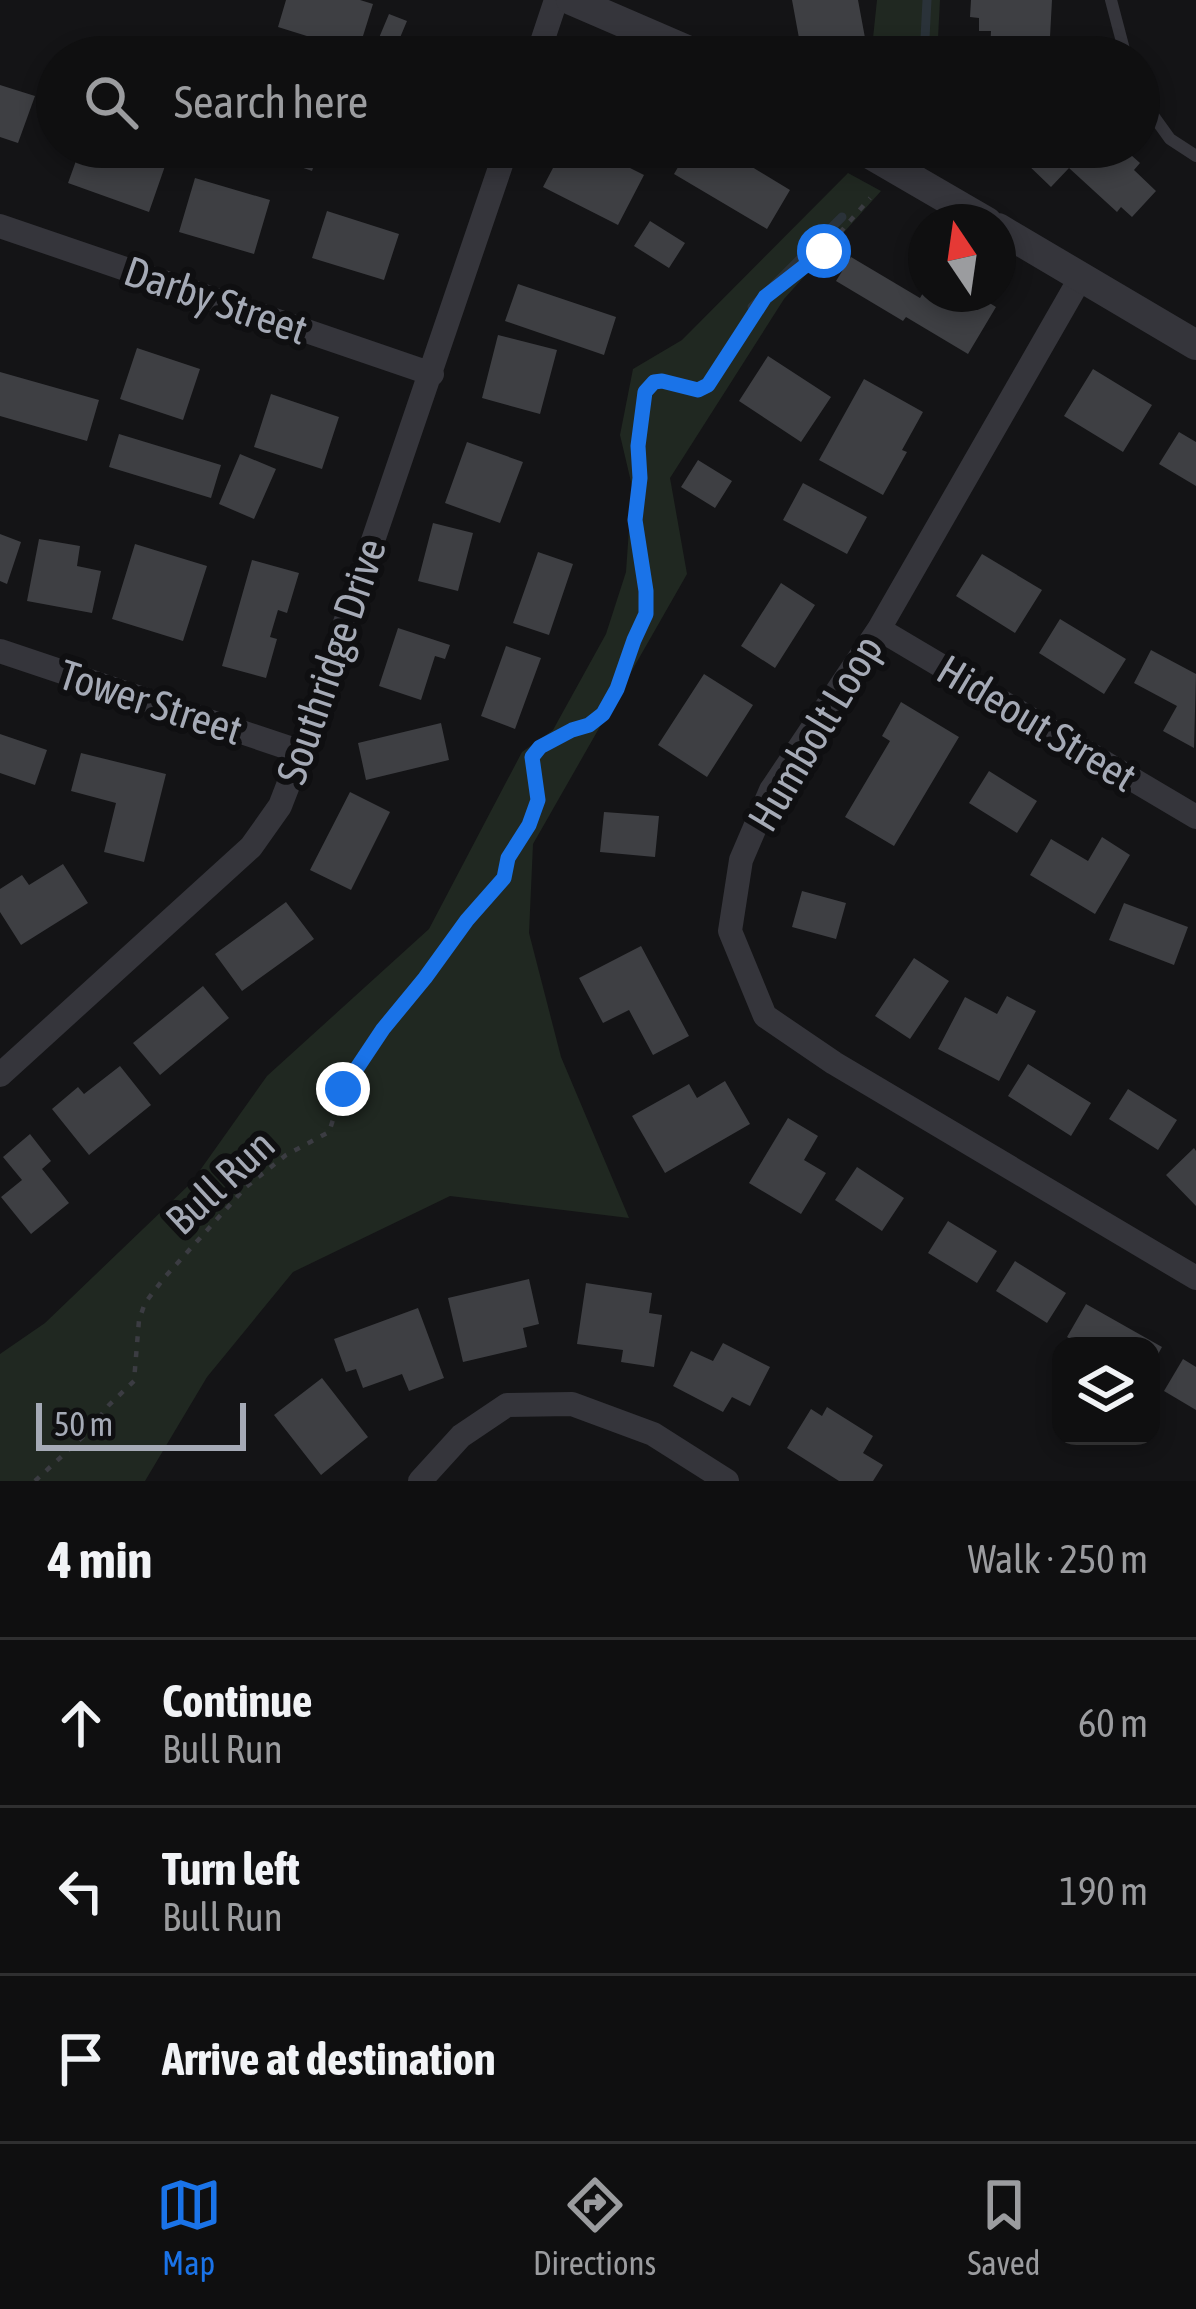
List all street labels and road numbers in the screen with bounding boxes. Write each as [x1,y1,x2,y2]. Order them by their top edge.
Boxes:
street label: Darby Street [118,246,314,354]
street label: Southridge Drive [267,532,395,790]
street label: Humbolt Loop [738,627,892,839]
street label: Hideout Street [929,645,1145,801]
street label: Tower Street [54,650,248,754]
street label: Bull Run [156,1120,284,1244]

